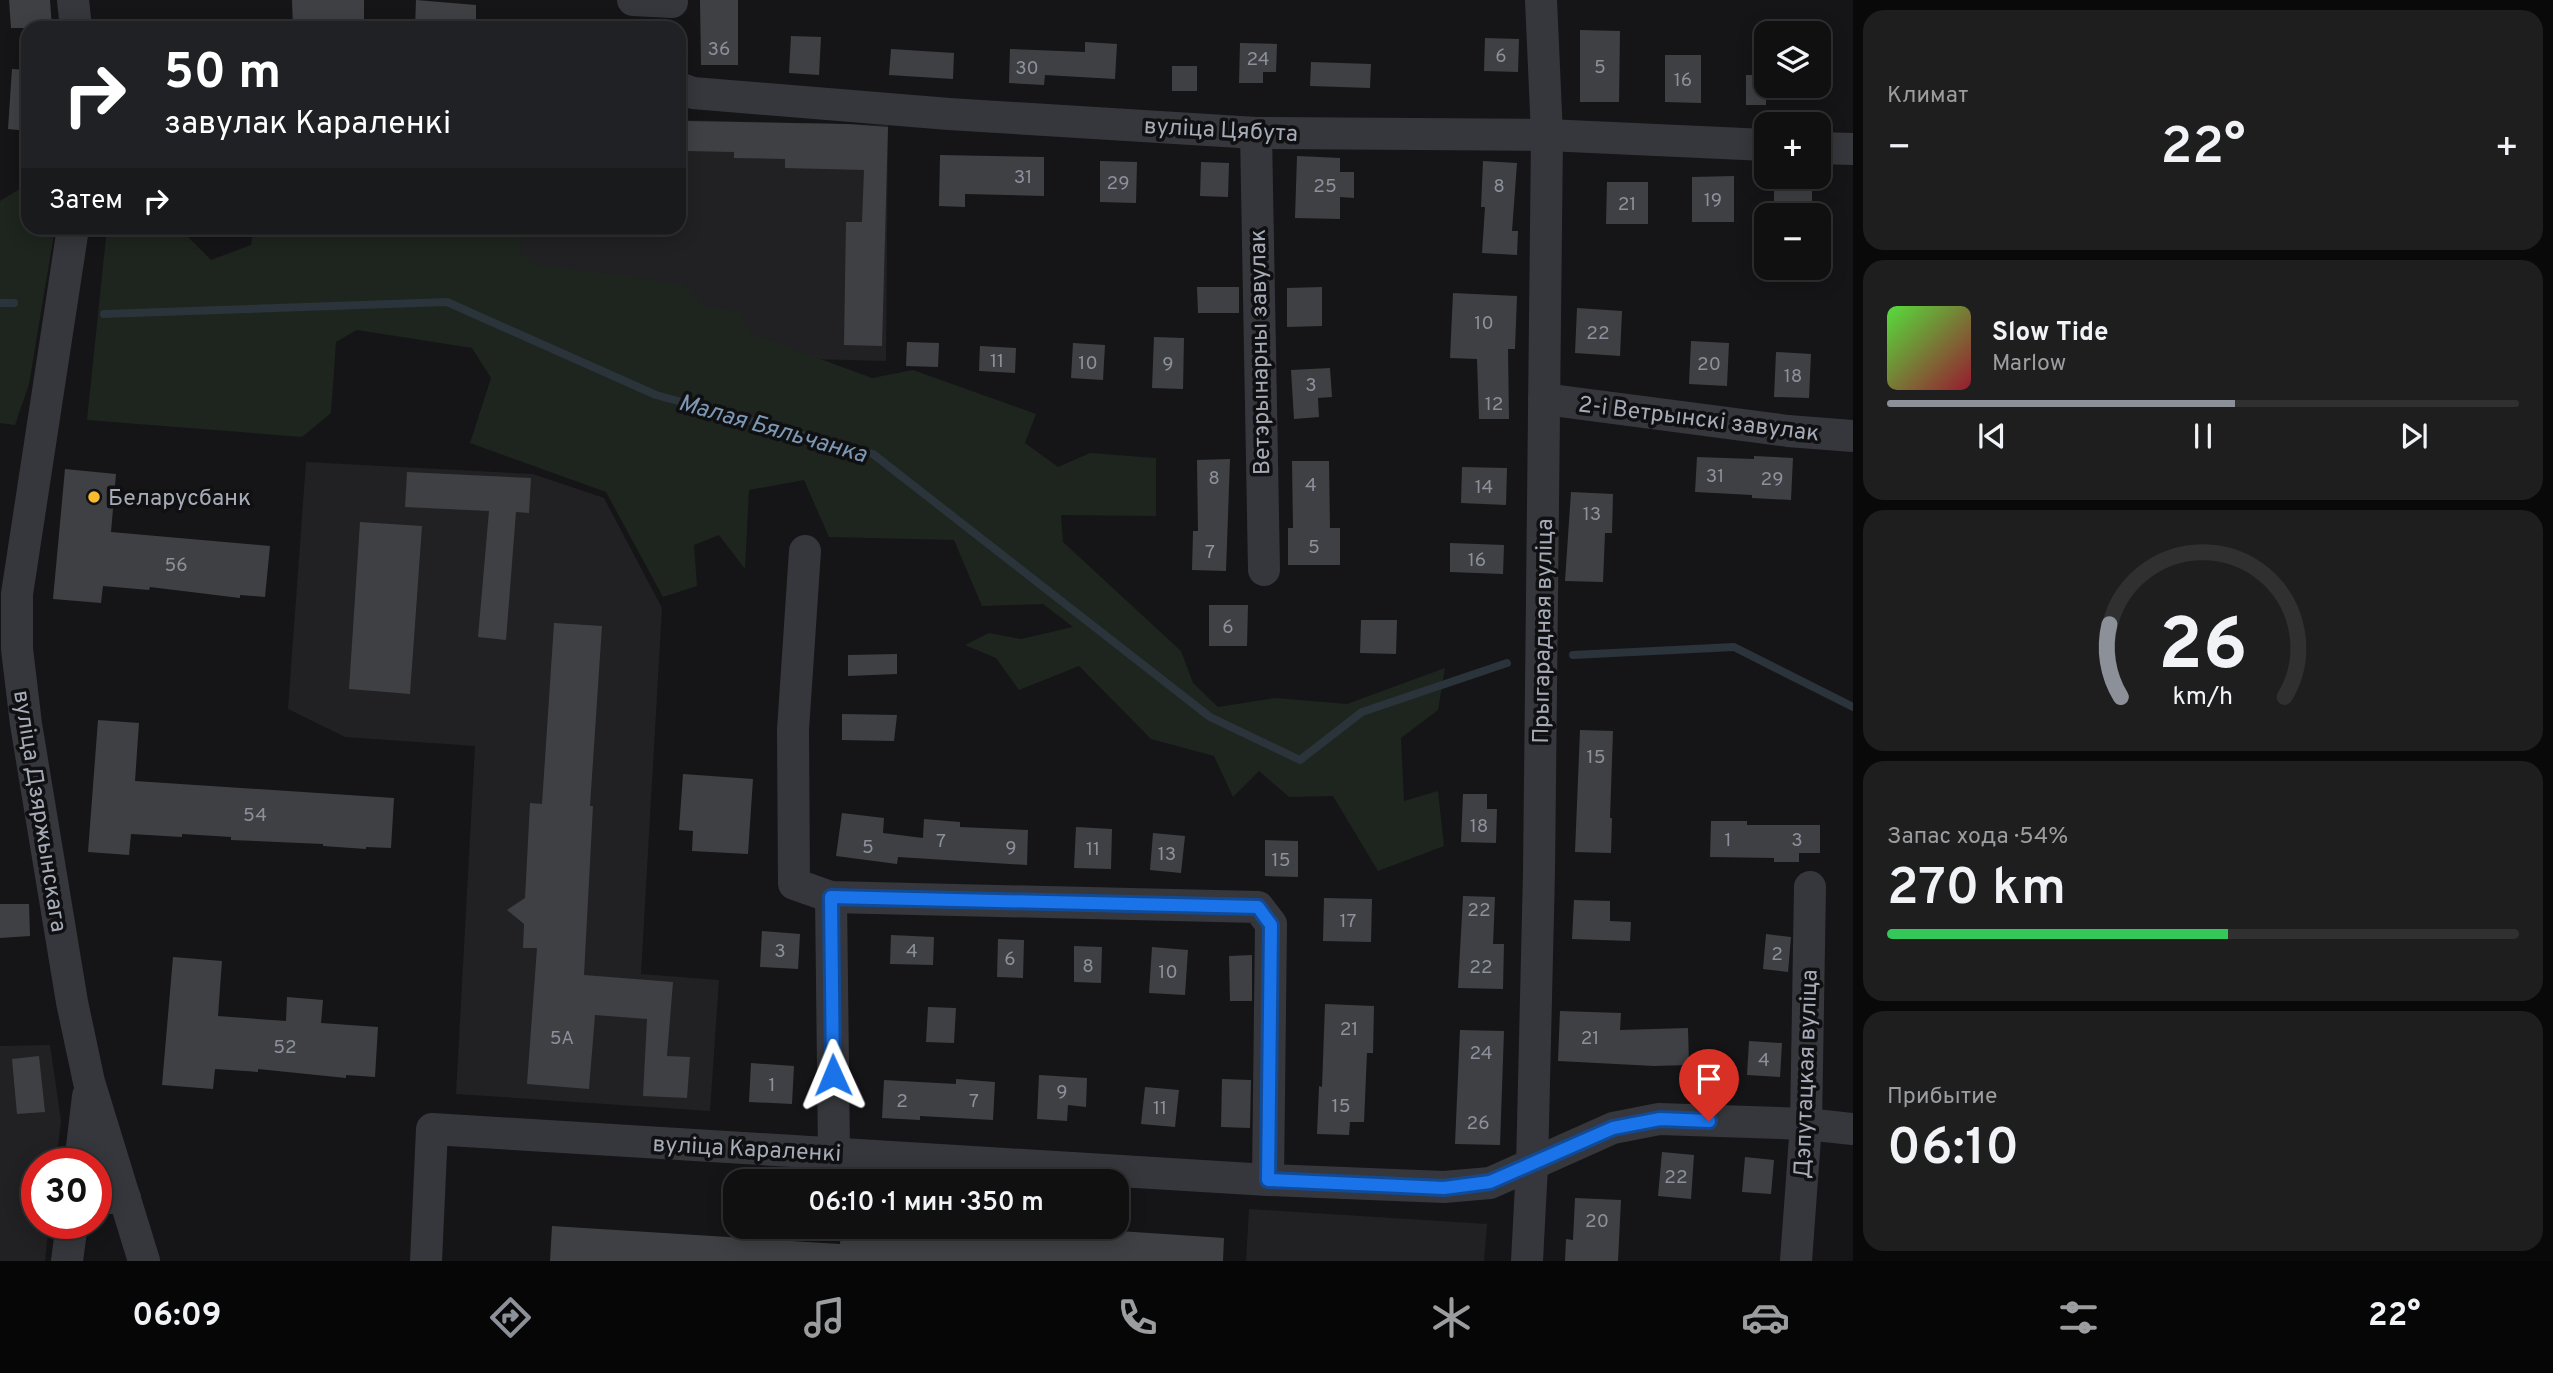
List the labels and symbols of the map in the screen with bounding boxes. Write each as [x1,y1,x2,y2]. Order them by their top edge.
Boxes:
house number: 36 [708,38,730,62]
house number: 6 [1495,45,1507,69]
house number: 24 [1246,48,1270,72]
house number: 5 [1594,56,1606,80]
house number: 30 [1015,57,1039,81]
house number: 16 [1674,69,1692,93]
street label: вуліца Цябута [1143,113,1299,150]
house number: 31 [1014,166,1032,190]
house number: 29 [1107,172,1129,196]
house number: 25 [1313,175,1337,199]
house number: 8 [1493,175,1505,199]
house number: 19 [1704,189,1722,213]
house number: 21 [1618,193,1636,217]
street label: Ветэрынарны завулак [1245,229,1278,475]
house number: 10 [1474,312,1494,336]
house number: 22 [1586,322,1610,346]
house number: 11 [990,350,1004,374]
house number: 10 [1078,352,1098,376]
house number: 9 [1162,353,1174,377]
house number: 20 [1697,353,1721,377]
house number: 18 [1784,365,1802,389]
house number: 3 [1305,374,1317,398]
water label: Малая Бяльчанка [675,389,871,471]
street label: 2-і Ветрынскі завулак [1577,391,1821,450]
house number: 12 [1485,393,1503,417]
house number: 31 [1706,465,1724,489]
house number: 8 [1208,467,1220,491]
house number: 29 [1761,468,1783,492]
house number: 4 [1305,474,1317,498]
house number: 14 [1475,476,1493,500]
place label: Беларусбанк [108,485,251,514]
marker: Беларусбанк [86,489,102,505]
house number: 13 [1583,503,1601,527]
street label: Прыгарадная вуліца [1528,518,1561,744]
house number: 5 [1308,536,1320,560]
house number: 7 [1205,541,1215,565]
house number: 16 [1468,549,1486,573]
house number: 56 [164,554,188,578]
house number: 6 [1222,616,1234,640]
street label: вуліца Дзяржынскага [5,688,72,934]
house number: 15 [1587,746,1605,770]
house number: 54 [243,804,267,828]
house number: 18 [1470,815,1488,839]
house number: 1 [1724,829,1732,853]
house number: 3 [1791,829,1803,853]
house number: 7 [936,830,946,854]
house number: 5 [862,836,874,860]
house number: 9 [1005,837,1017,861]
house number: 11 [1086,838,1100,862]
house number: 13 [1158,843,1176,867]
house number: 15 [1272,849,1290,873]
house number: 22 [1467,899,1491,923]
house number: 17 [1340,910,1357,934]
house number: 3 [774,940,786,964]
house number: 4 [906,940,918,964]
house number: 2 [1771,943,1783,967]
house number: 6 [1004,948,1016,972]
house number: 8 [1082,955,1094,979]
house number: 22 [1469,956,1493,980]
house number: 10 [1158,961,1178,985]
street label: Дэпутацкая вуліца [1789,969,1826,1179]
house number: 21 [1340,1018,1358,1042]
house number: 5А [550,1027,574,1051]
house number: 21 [1581,1027,1599,1051]
house number: 52 [273,1036,297,1060]
position arrow [796,1038,870,1112]
house number: 24 [1469,1042,1493,1066]
pin [1679,1049,1739,1121]
house number: 4 [1758,1049,1770,1073]
house number: 1 [768,1074,776,1098]
house number: 9 [1056,1081,1068,1105]
house number: 2 [896,1090,908,1114]
house number: 7 [969,1090,979,1114]
house number: 15 [1332,1095,1350,1119]
house number: 11 [1153,1097,1167,1121]
house number: 26 [1467,1112,1489,1136]
street label: вуліца Караленкі [652,1131,842,1170]
speed limit sign: 30 [21,1148,112,1239]
house number: 22 [1664,1166,1688,1190]
house number: 20 [1585,1210,1609,1234]

